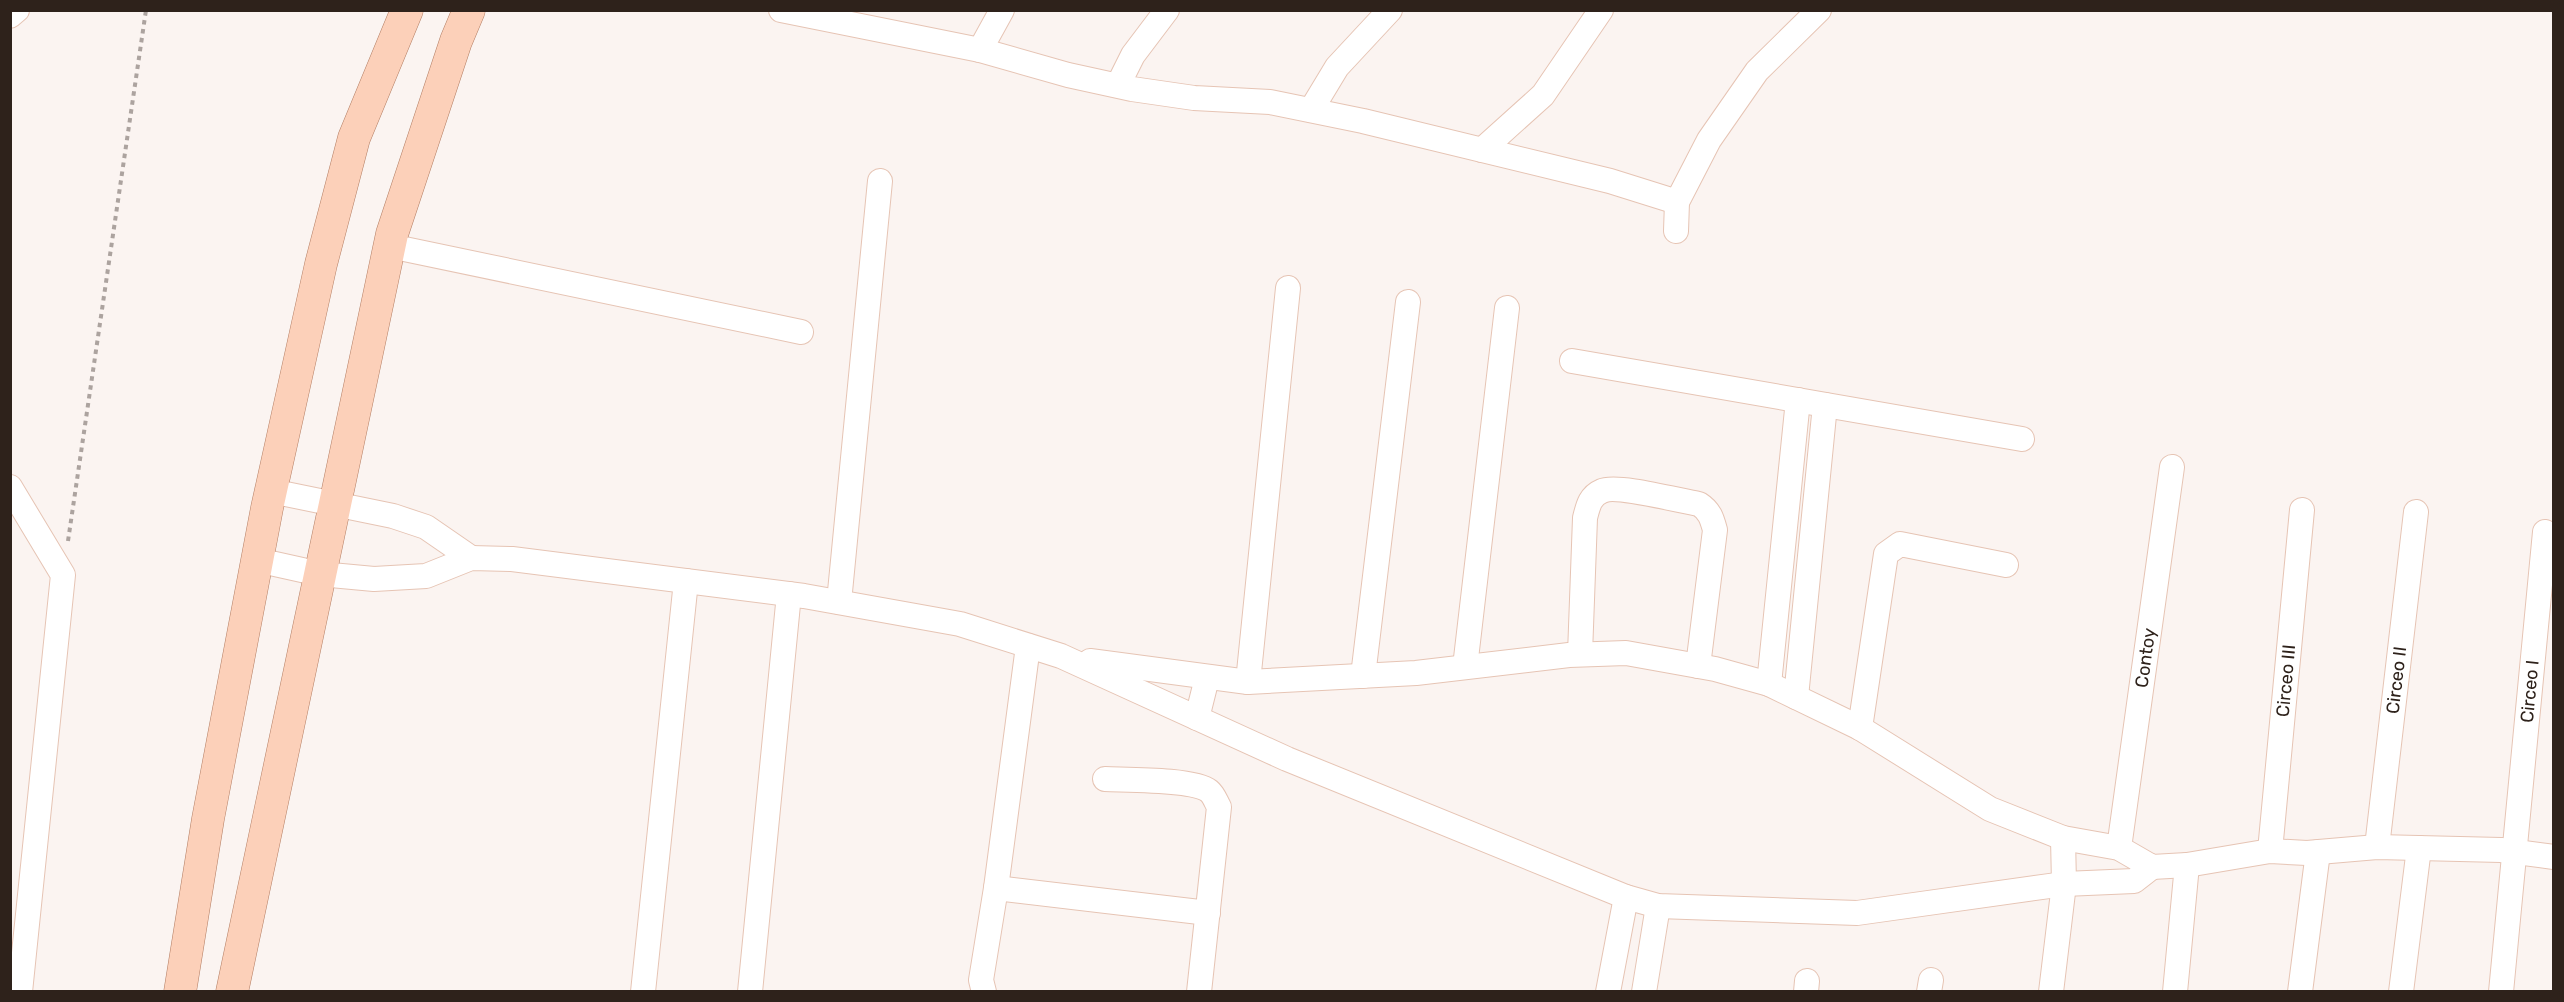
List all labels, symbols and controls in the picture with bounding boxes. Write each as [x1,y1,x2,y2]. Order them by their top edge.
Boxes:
street label: Contoy [2130,626,2160,689]
street label: Circeo III [2272,644,2300,718]
street label: Circeo II [2382,645,2411,715]
street label: Circeo I [2516,659,2544,724]

